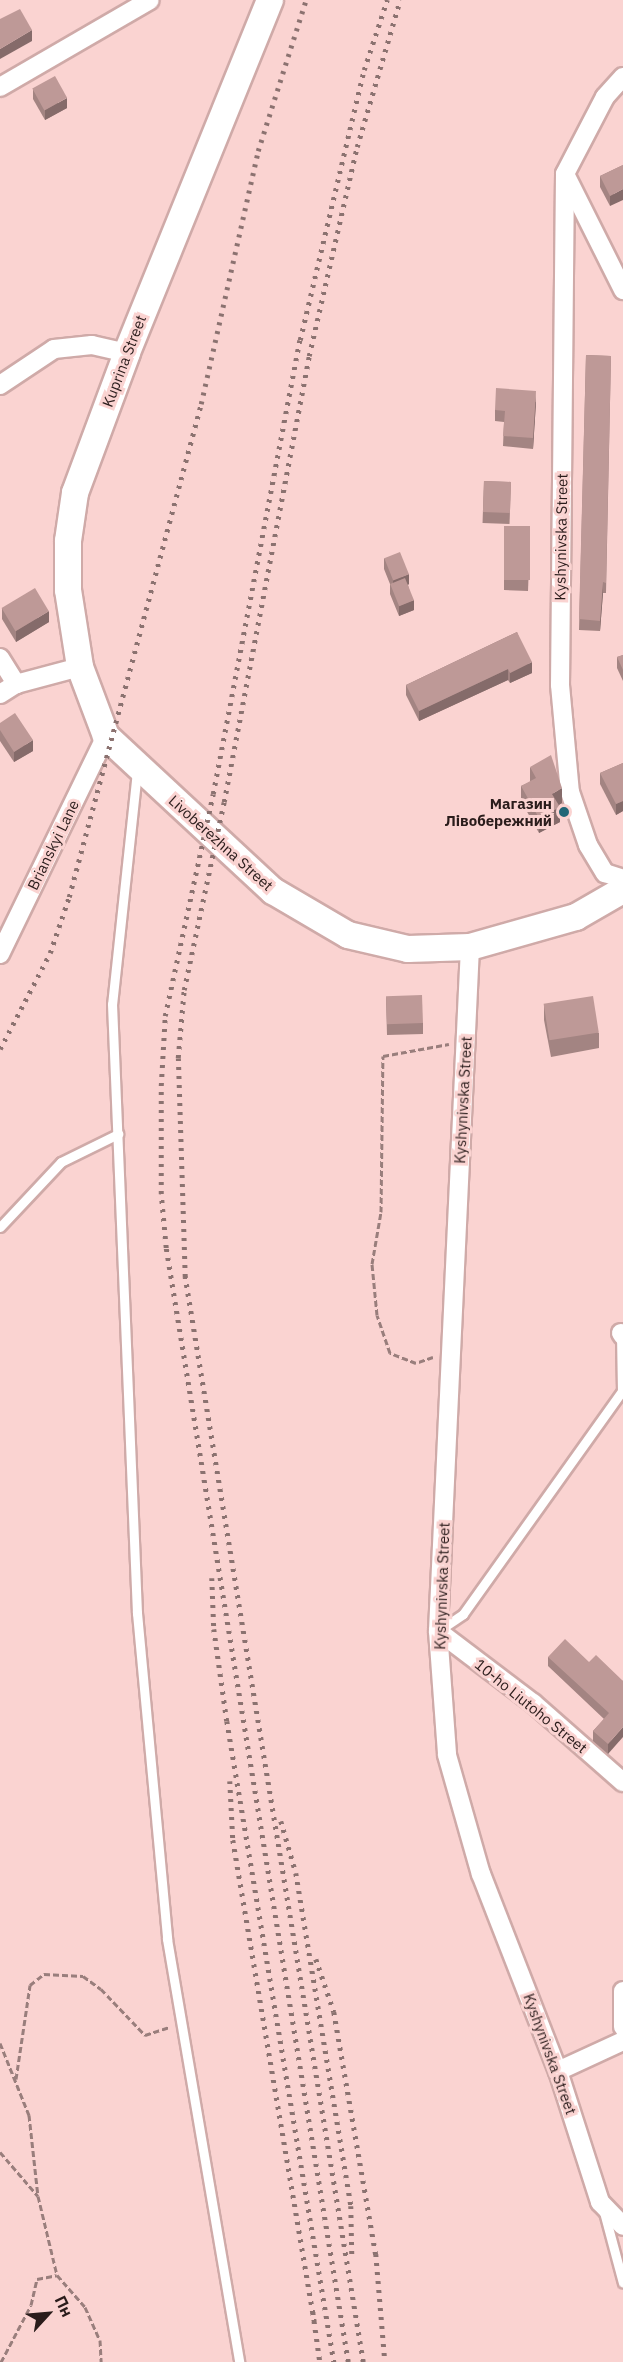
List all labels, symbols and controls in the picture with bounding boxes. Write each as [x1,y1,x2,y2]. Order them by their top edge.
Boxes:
street label: Kuprina Street [98,312,150,410]
street label: Kyshynivska Street [551,473,571,601]
street label: Livoberezhna Street [165,791,277,895]
place label: Магазин Лівобережний [445,794,552,829]
street label: Brianskyi Lane [23,797,83,893]
marker: Магазин Лівобережний [557,805,571,819]
street label: Kyshynivska Street [451,1036,475,1164]
street label: Kyshynivska Street [431,1522,453,1650]
street label: 10-ho Liutoho Street [471,1655,591,1757]
street label: Kyshynivska Street [520,1991,580,2117]
north arrow [18,2284,78,2344]
text: Пн [51,2292,78,2320]

